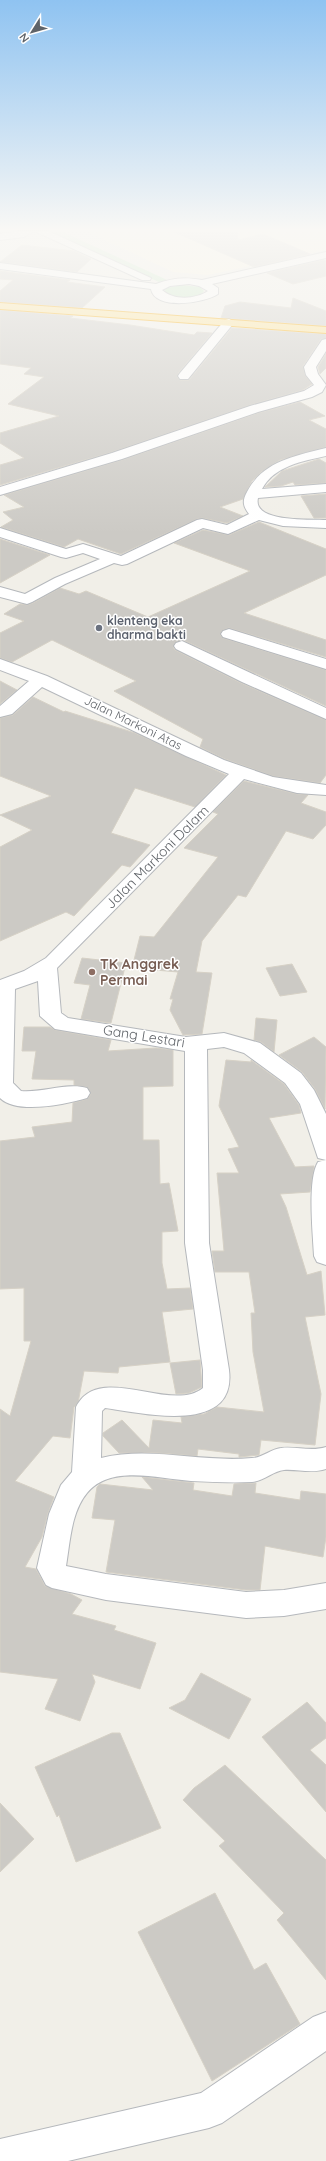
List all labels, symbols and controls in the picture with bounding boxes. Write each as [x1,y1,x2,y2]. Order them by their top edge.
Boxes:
north arrow [12,12,52,52]
text: N [16,31,32,45]
place label: klenteng eka dharma bakti [107,613,186,642]
marker: klenteng eka dharma bakti [94,623,104,633]
street label: Jalan Markoni Atas [82,692,185,753]
street label: Jalan Markoni Dalam [101,801,213,913]
place label: TK Anggrek Permai [100,955,179,989]
marker: TK Anggrek Permai [87,967,97,977]
street label: Gang Lestari [102,1021,186,1051]

